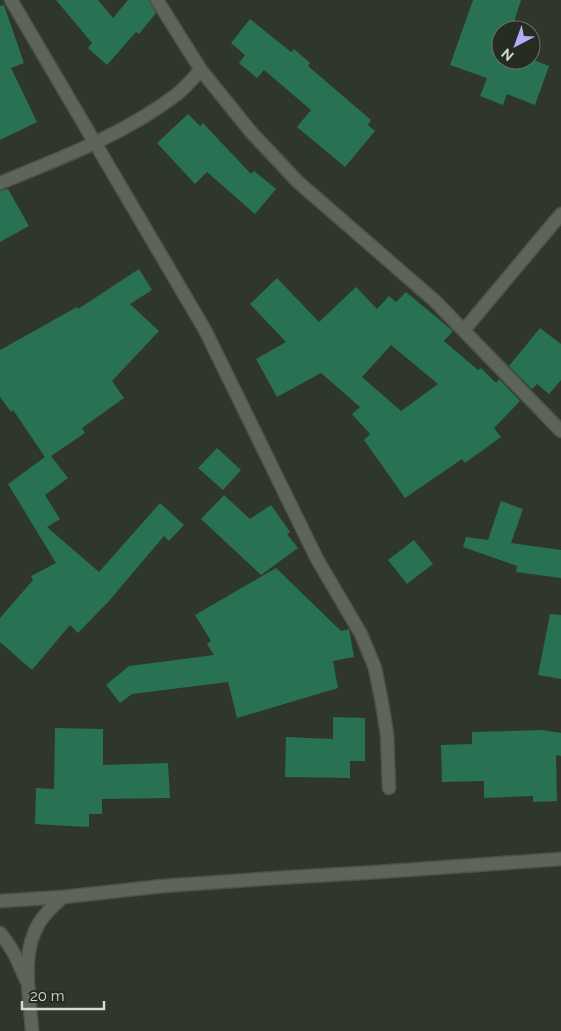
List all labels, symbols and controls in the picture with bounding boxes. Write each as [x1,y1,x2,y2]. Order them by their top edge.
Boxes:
north arrow [491,20,541,70]
text: N [498,45,517,64]
scale bar [22,978,105,1010]
text: 20 m [30,987,65,1005]

